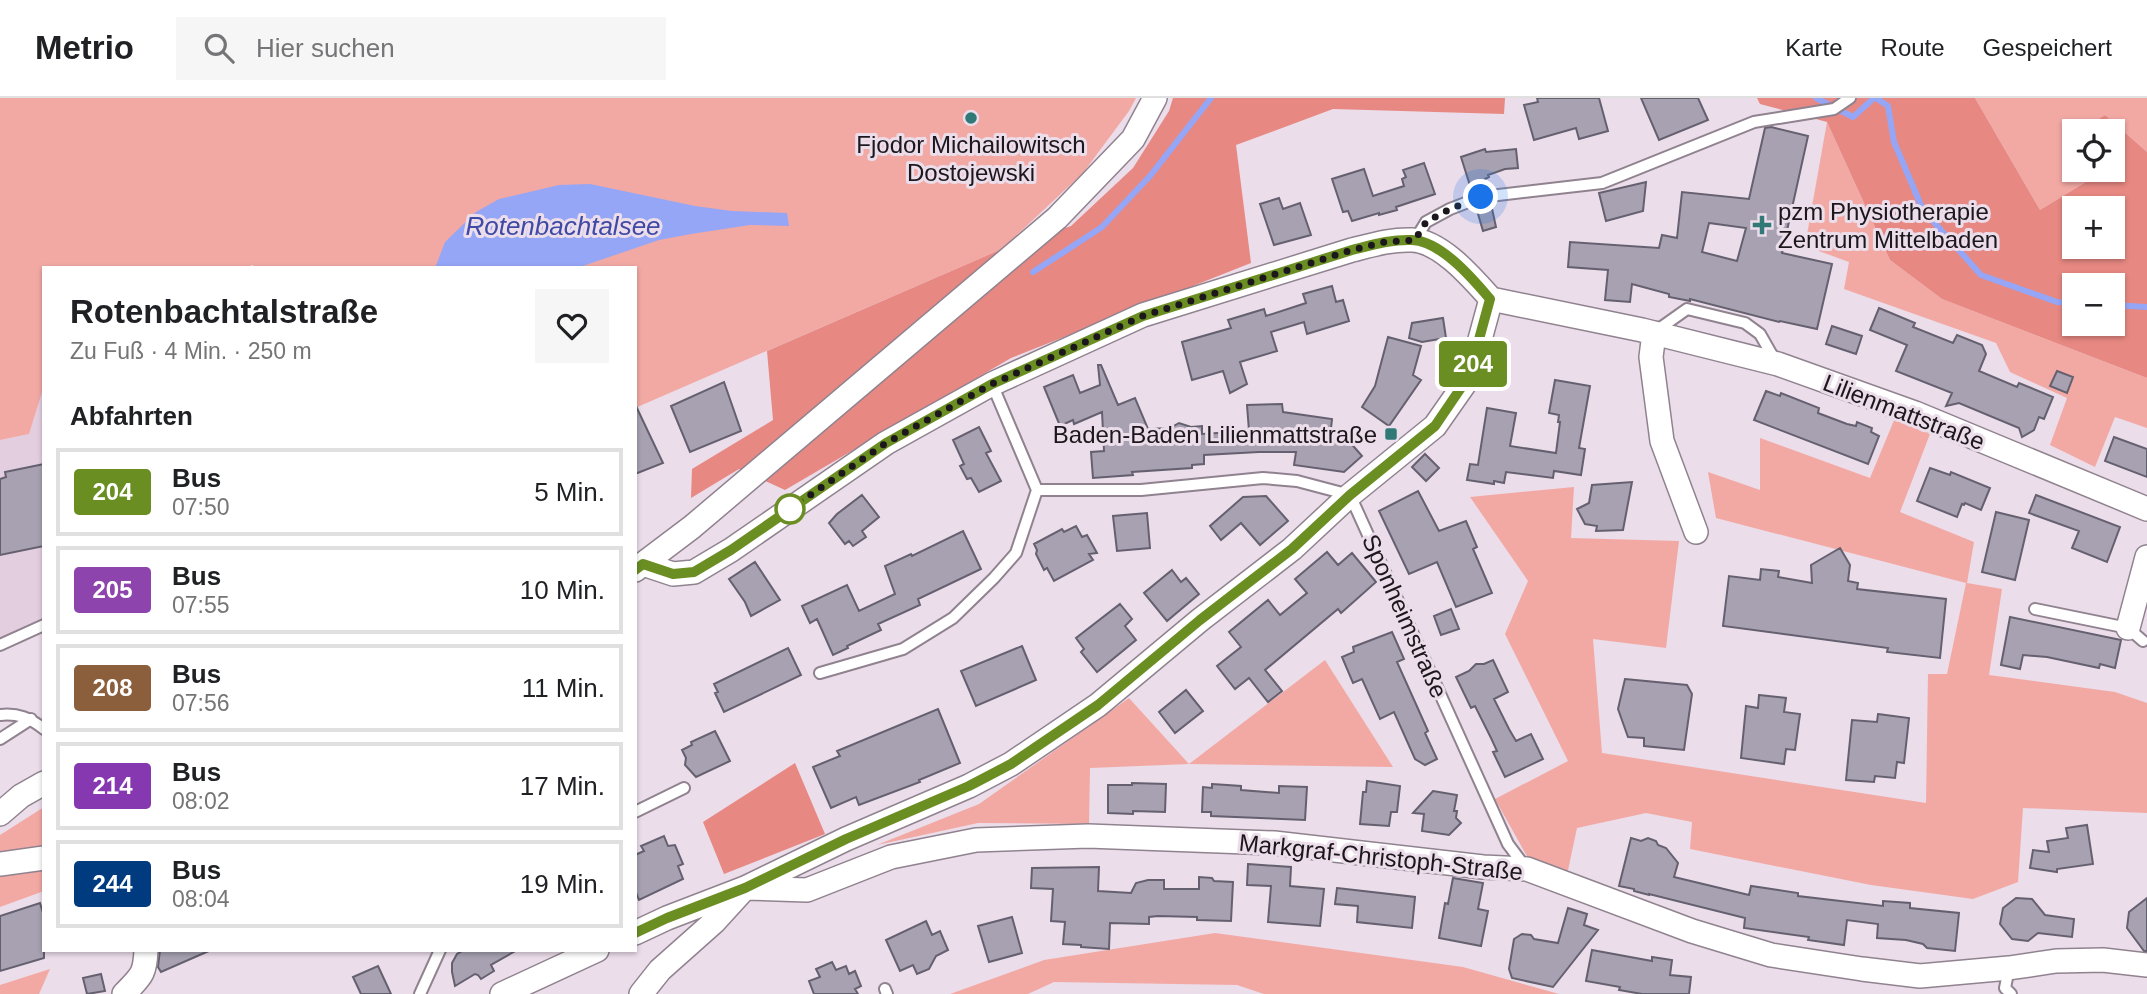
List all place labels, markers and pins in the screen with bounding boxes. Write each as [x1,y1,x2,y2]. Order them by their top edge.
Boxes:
marker: Fjodor Michailowitsch Dostojewski [963,110,979,126]
place label: Fjodor Michailowitsch Dostojewski [856,131,1086,186]
place label: pzm Physiotherapie Zentrum Mittelbaden [1778,198,1998,253]
marker: pzm Physiotherapie Zentrum Mittelbaden [1752,215,1772,235]
place label: Baden-Baden Lilienmattstraße [1053,421,1377,448]
marker: Baden-Baden Lilienmattstraße [1383,426,1399,442]
unlabelled marker [775,494,805,524]

